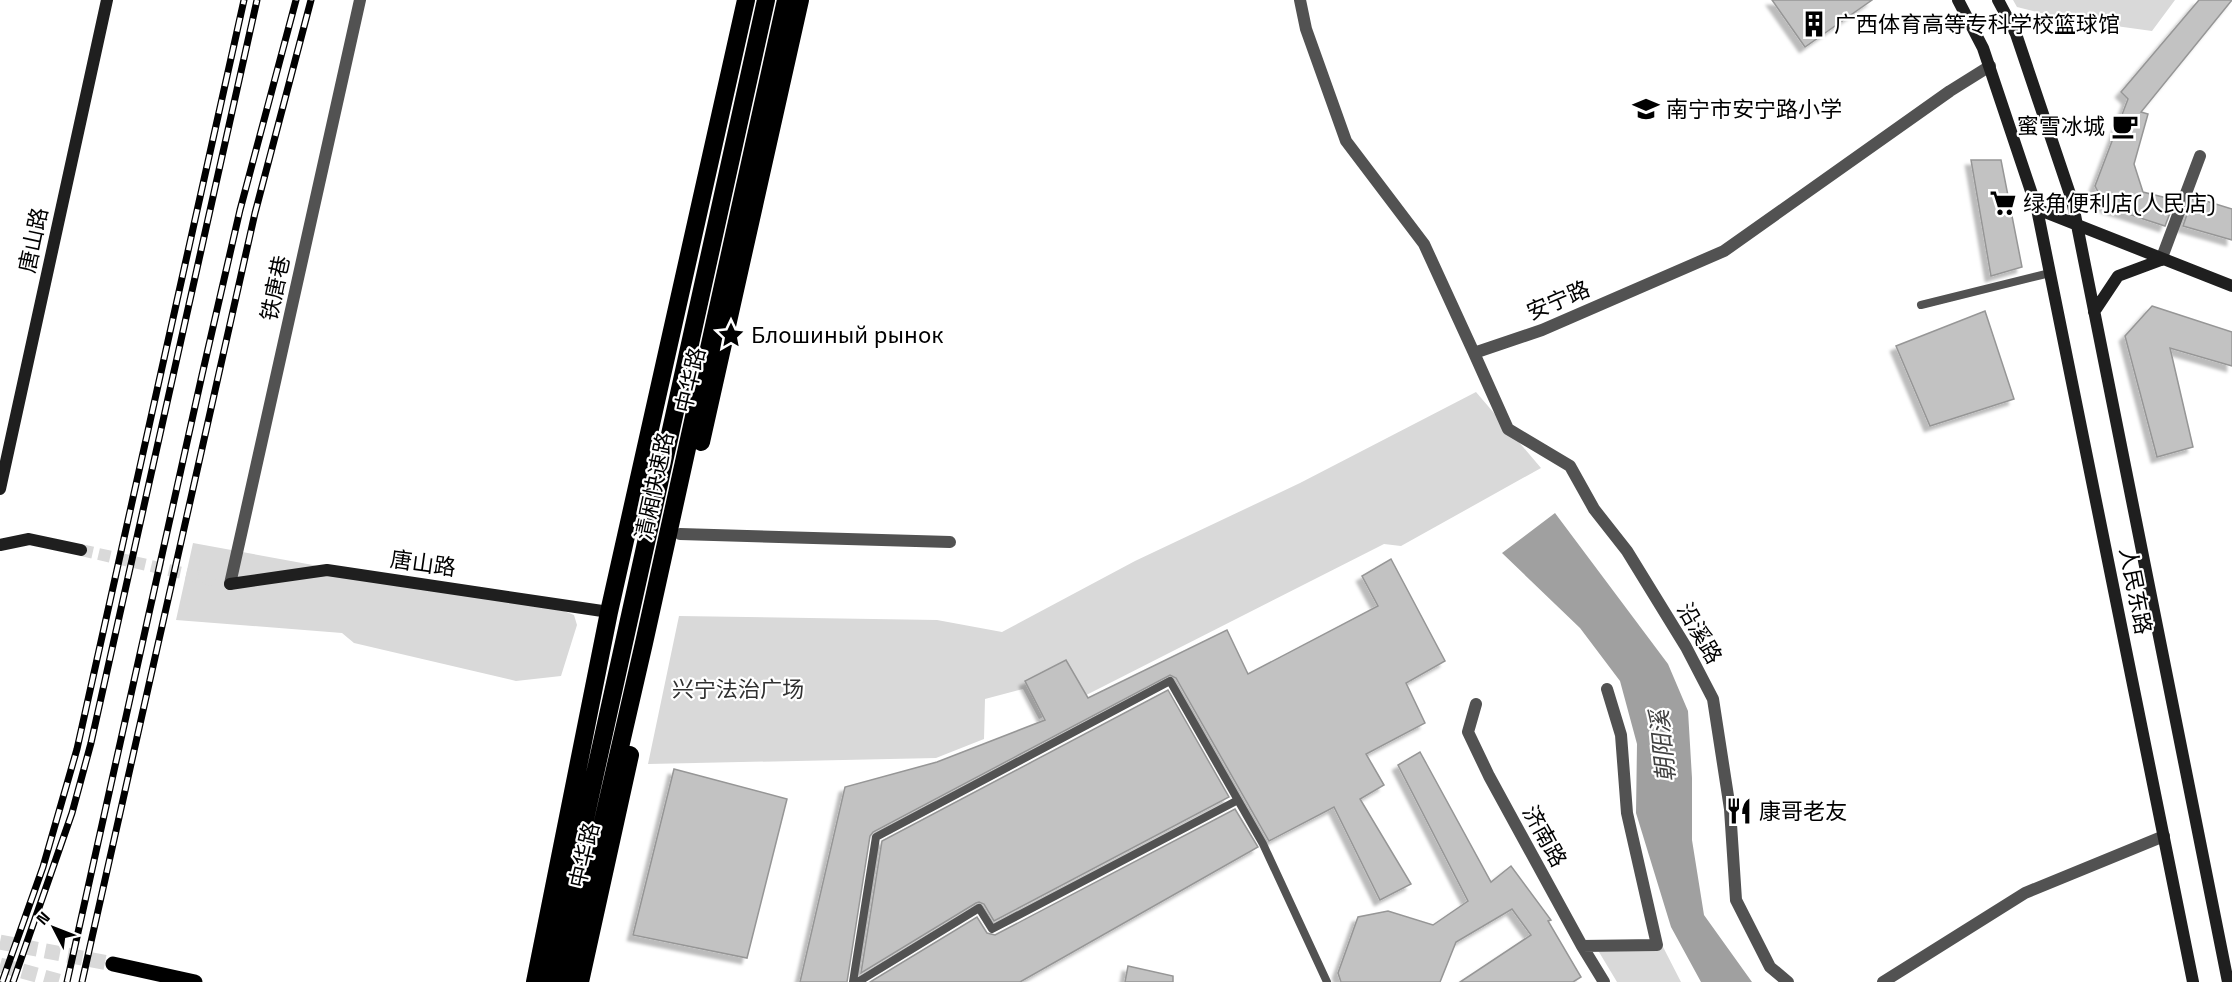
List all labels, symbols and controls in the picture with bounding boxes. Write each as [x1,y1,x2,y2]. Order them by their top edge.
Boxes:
building icon: 广西体育高等专科学校篮球馆 [1799,9,1829,39]
place label: 广西体育高等专科学校篮球馆 [1834,10,2120,38]
school or university icon: 南宁市安宁路小学 [1631,94,1661,124]
place label: 南宁市安宁路小学 [1666,95,1842,123]
cafe icon: 蜜雪冰城 [2110,111,2140,141]
place label: 蜜雪冰城 [2017,112,2105,140]
supermarket icon: 绿角便利店(人民店) [1988,188,2018,218]
place label: 绿角便利店(人民店) [2023,189,2216,217]
street label: 唐山路 [12,205,54,275]
street label: 铁唐巷 [254,253,296,323]
street label: 安宁路 [1522,274,1594,326]
place icon: Блошиный рынок [716,320,746,350]
place label: Блошиный рынок [751,321,943,349]
street label: 中华路 [669,345,711,415]
street label: 清厢快速路 [629,429,679,543]
street label: 唐山路 [388,545,458,581]
street label: 人民东路 [2114,545,2158,637]
street label: 沿溪路 [1671,597,1729,669]
park label: 兴宁法治广场 [672,675,804,703]
water label: 朝阳溪 [1643,706,1682,783]
restaurant icon: 康哥老友 [1724,796,1754,826]
place label: 康哥老友 [1759,797,1847,825]
street label: 济南路 [1517,800,1573,872]
street label: 中华路 [563,820,605,890]
north arrow [24,898,84,958]
text: N [32,907,55,929]

